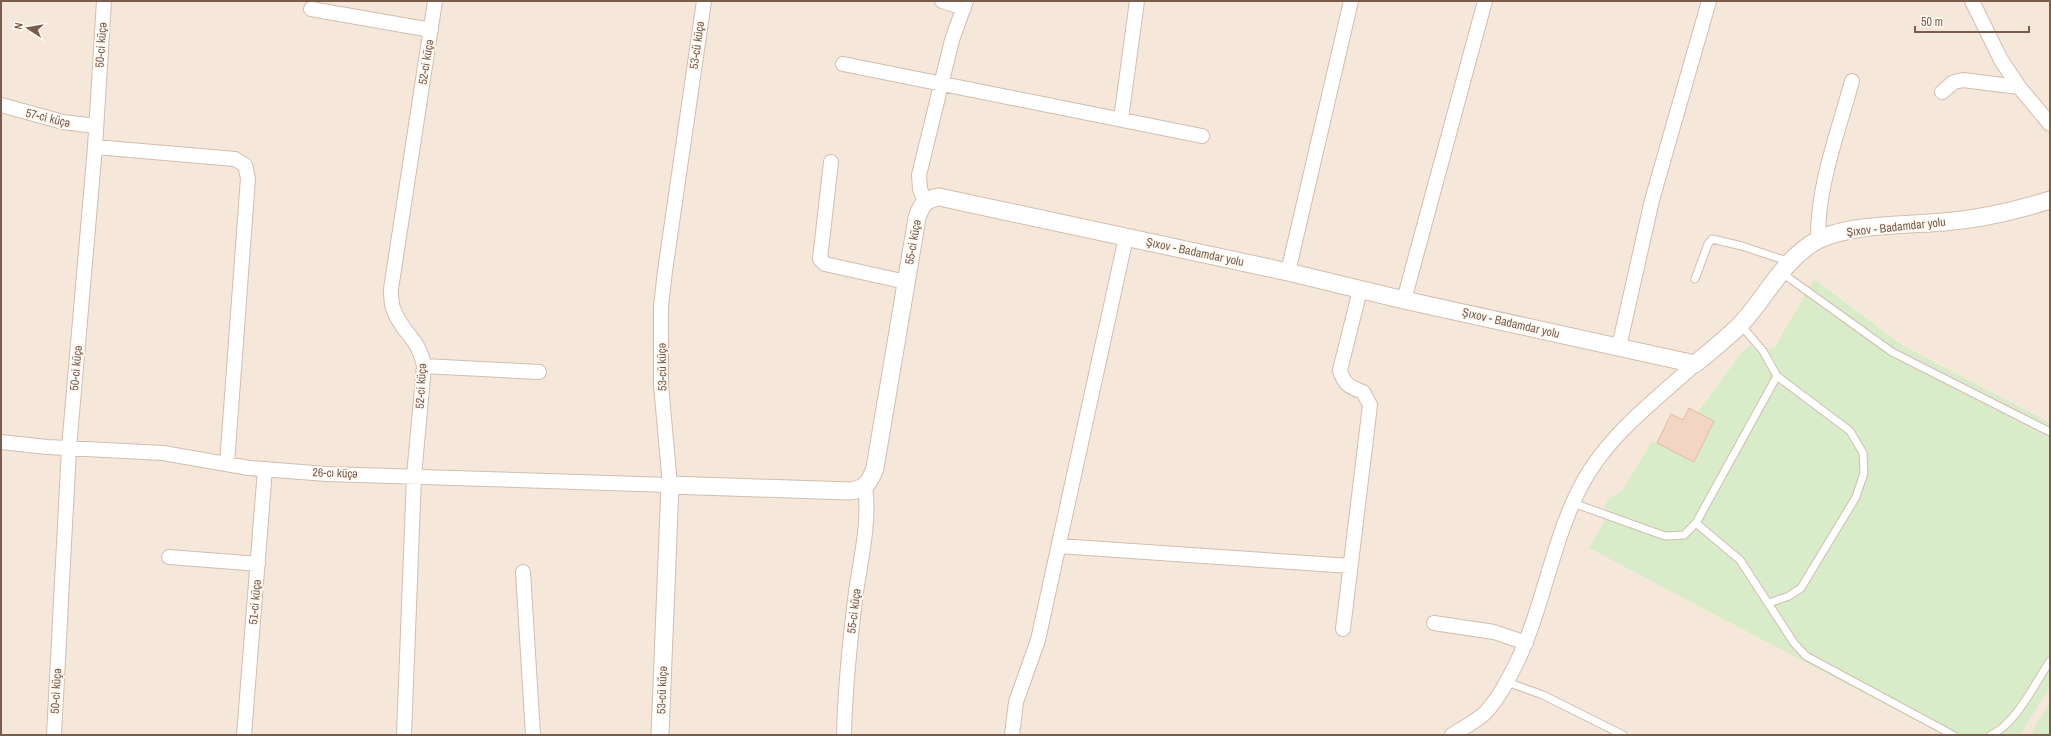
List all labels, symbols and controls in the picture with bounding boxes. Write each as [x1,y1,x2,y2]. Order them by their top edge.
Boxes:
north arrow [8,8,48,48]
scale bar [1915,8,2029,34]
text: 50 m [1921,14,1943,30]
street label: 53-cü küçə [686,20,708,70]
text: N [11,21,26,31]
street label: 50-ci küçə [91,22,111,68]
street label: 52-ci küçə [415,38,437,86]
street label: 57-ci küçə [24,105,72,131]
street label: Şıxov - Badamdar yolu [1846,214,1946,240]
street label: 55-ci küçə [901,218,925,266]
street label: Şıxov - Badamdar yolu [1145,234,1245,270]
street label: Şıxov - Badamdar yolu [1461,304,1561,342]
street label: 53-cü küçə [654,343,670,391]
street label: 50-ci küçə [66,345,86,391]
street label: 52-ci küçə [412,363,430,409]
street label: 26-cı küçə [312,464,358,482]
street label: 51-ci küçə [245,579,265,625]
street label: 55-ci küçə [843,587,865,635]
street label: 53-cü küçə [653,666,671,714]
street label: 50-ci küçə [47,668,65,714]

